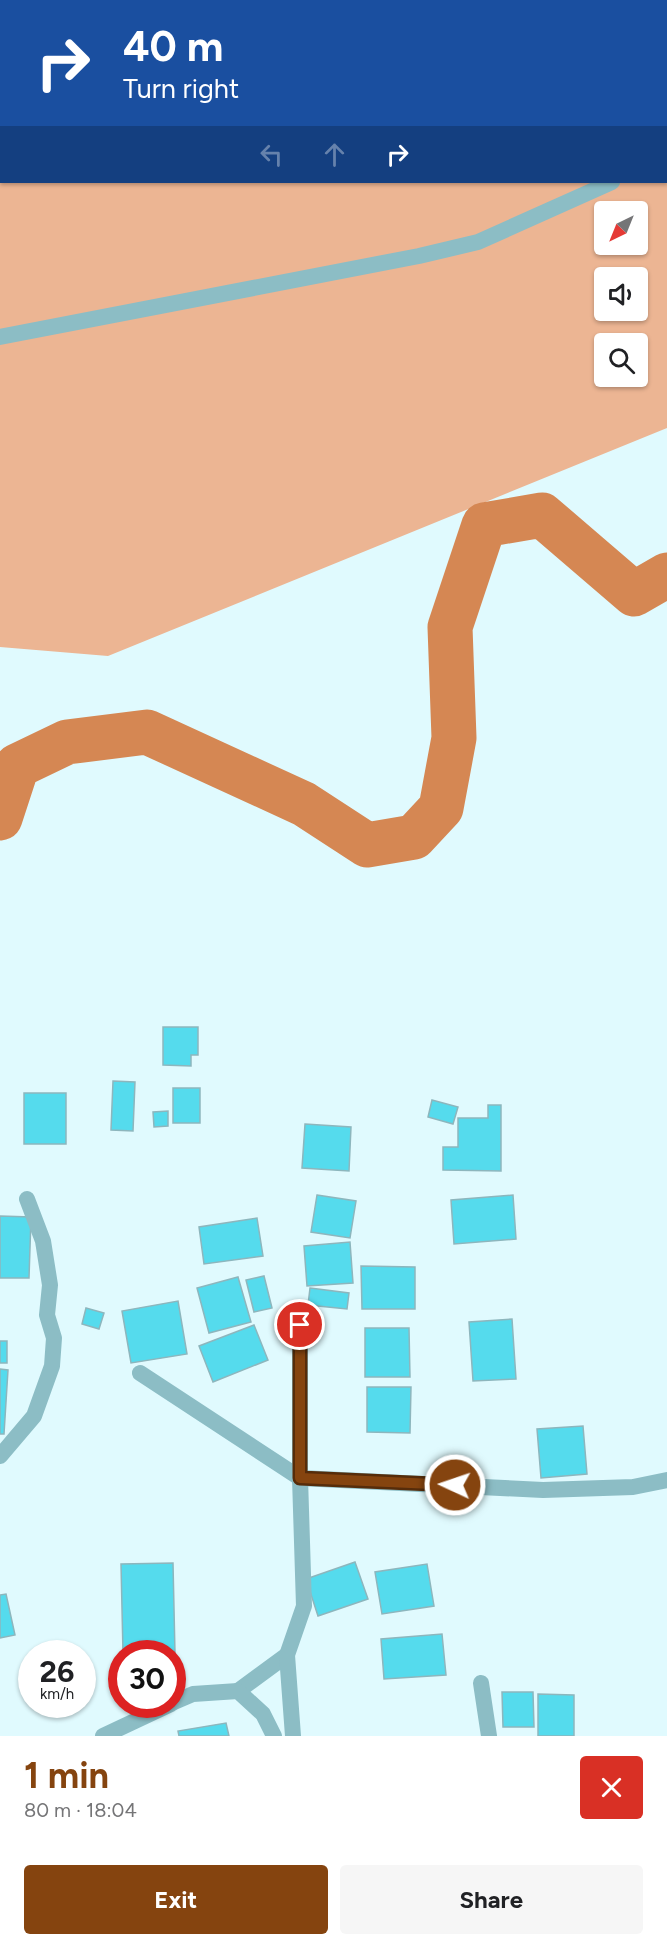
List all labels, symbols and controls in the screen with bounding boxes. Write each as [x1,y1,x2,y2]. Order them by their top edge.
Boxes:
text: 40 m [123,21,223,72]
icon: right [24,24,102,102]
text: Turn right [123,72,239,105]
icon: left [255,138,288,171]
icon: ahead [318,138,351,171]
icon: right [381,138,414,171]
north arrow [594,201,648,255]
map controls [594,201,648,387]
button: sound [594,267,648,321]
button: search [594,333,648,387]
pin [274,1299,325,1350]
icon: arrive [283,1308,316,1341]
position arrow [423,1453,487,1517]
speed limit sign: 30 [108,1640,186,1718]
text: 26 [40,1653,74,1690]
text: km/h [40,1685,74,1703]
text: 1 min [24,1754,109,1797]
button: close [580,1756,643,1819]
text: 80 m · 18:04 [24,1798,137,1822]
button: Exit [24,1865,328,1934]
button: Share [340,1865,643,1934]

